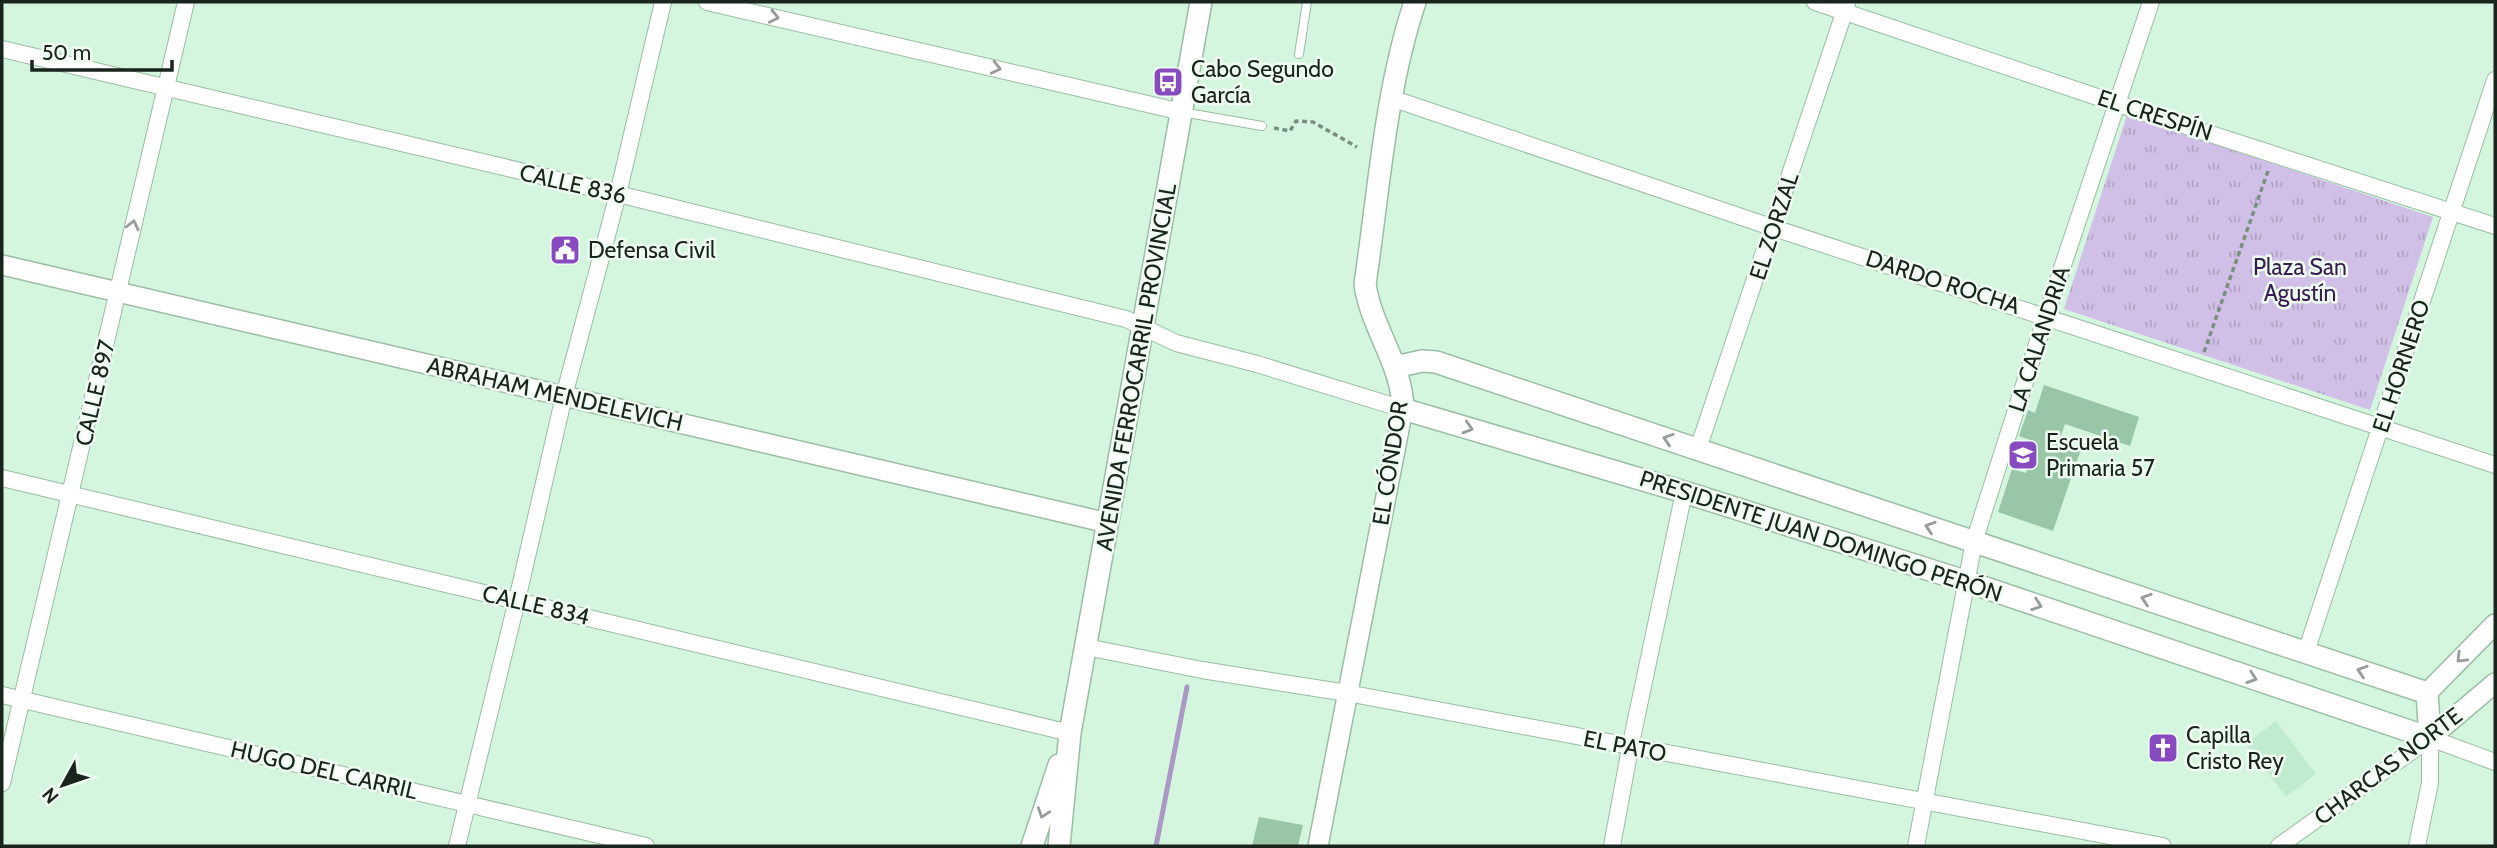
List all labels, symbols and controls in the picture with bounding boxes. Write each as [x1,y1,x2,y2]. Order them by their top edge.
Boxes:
one-way arrow [768,9,780,23]
scale bar [32,28,172,72]
text: 50 m [42,40,91,65]
place label: Cabo Segundo García [1191,55,1334,109]
one-way arrow [990,60,1002,75]
bus stop icon: Cabo Segundo García [1151,65,1185,99]
street label: EL CRESPÍN [2094,82,2216,147]
street label: CALLE 836 [517,158,629,210]
street label: EL ZORZAL [1743,168,1805,283]
street label: AVENIDA FERROCARRIL PROVINCIAL [1090,181,1182,553]
one-way arrow [125,219,139,231]
public building icon: Defensa Civil [548,233,582,267]
place label: Defensa Civil [588,236,716,264]
street label: DARDO ROCHA [1862,244,2024,320]
park label: Plaza San Agustín [2253,253,2347,307]
street label: LA CALANDRIA [2002,263,2076,415]
street label: EL HORNERO [2366,296,2436,436]
street label: CALLE 897 [69,337,121,449]
street label: ABRAHAM MENDELEVICH [424,351,686,437]
street label: EL CÓNDOR [1366,399,1414,527]
one-way arrow [1462,420,1474,435]
place label: Escuela Primaria 57 [2046,428,2155,482]
one-way arrow [1662,433,1674,448]
school or university icon: Escuela Primaria 57 [2006,438,2040,472]
street label: PRESIDENTE JUAN DOMINGO PERÓN [1636,464,2006,608]
one-way arrow [1925,521,1937,535]
street label: CALLE 834 [480,579,592,631]
one-way arrow [2141,593,2153,607]
one-way arrow [2030,597,2042,611]
one-way arrow [2457,650,2469,662]
one-way arrow [2356,665,2369,679]
one-way arrow [2245,670,2258,684]
street label: CHARCAS NORTE [2309,701,2467,831]
place label: Capilla Cristo Rey [2186,721,2284,775]
street label: EL PATO [1581,724,1669,768]
church icon: Capilla Cristo Rey [2146,731,2180,765]
street label: HUGO DEL CARRIL [228,735,421,805]
north arrow [28,750,98,820]
text: N [37,783,63,808]
one-way arrow [1037,806,1051,818]

